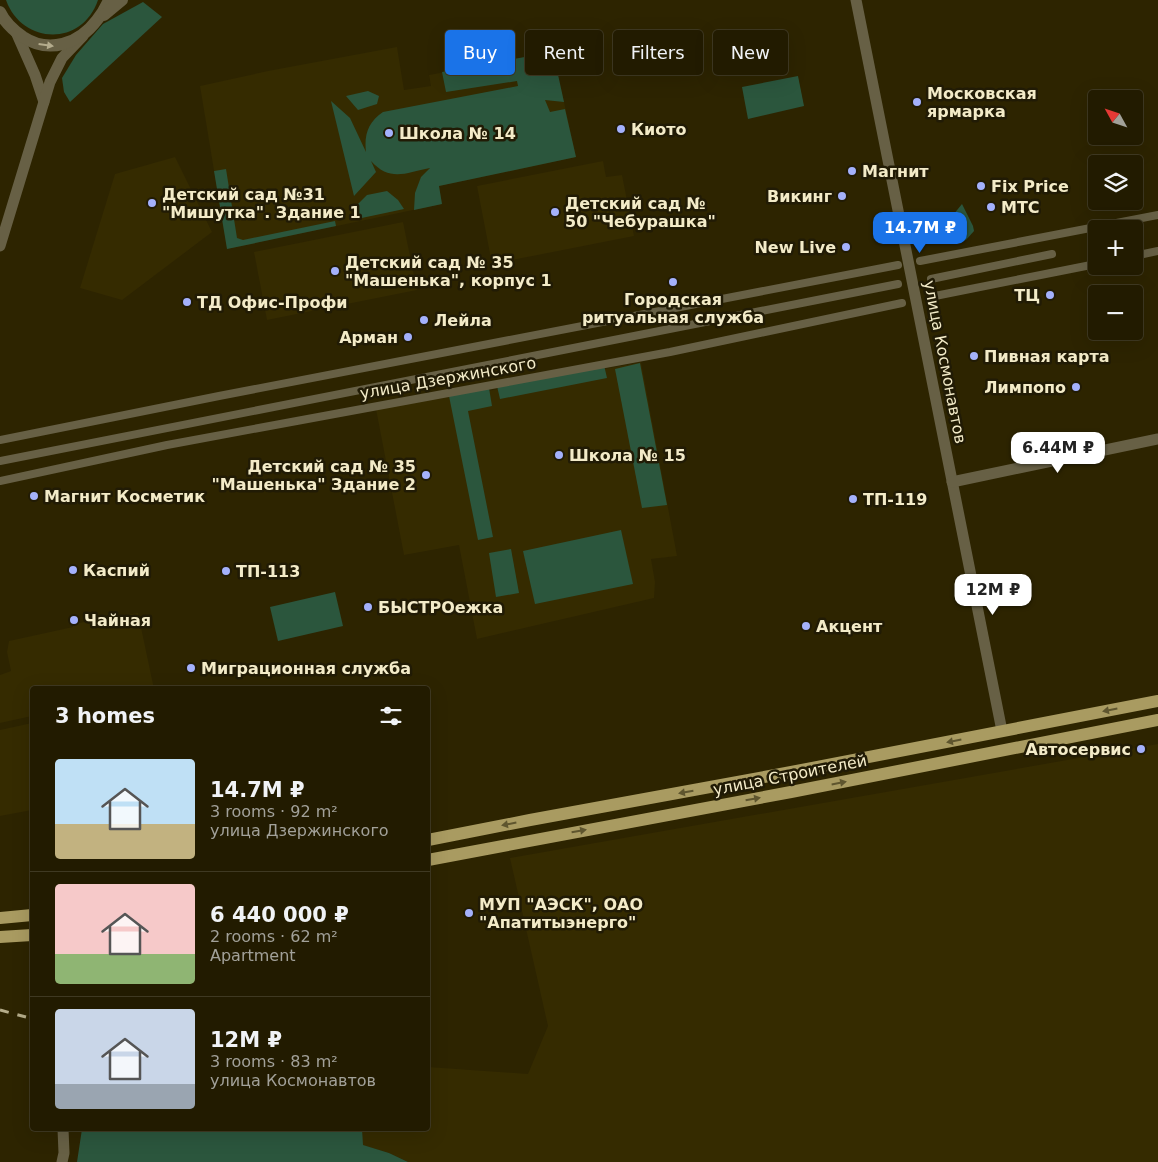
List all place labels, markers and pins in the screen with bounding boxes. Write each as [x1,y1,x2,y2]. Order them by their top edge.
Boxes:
place label: Московская ярмарка [927,84,1037,121]
marker: Московская ярмарка [911,96,923,108]
place label: Киото [631,120,687,139]
marker: Киото [615,123,627,135]
place label: Школа № 14 [399,124,516,143]
marker: Школа № 14 [383,127,395,139]
place label: Магнит [862,162,929,181]
marker: Магнит [846,165,858,177]
place label: Fix Price [991,177,1069,196]
marker: Fix Price [975,180,987,192]
place label: Детский сад №31 "Мишутка". Здание 1 [162,185,361,222]
place label: Викинг [767,187,832,206]
marker: Викинг [836,190,848,202]
place label: Детский сад № 50 "Чебурашка" [565,194,716,231]
marker: Детский сад №31 "Мишутка". Здание 1 [146,197,158,209]
place label: МТС [1001,198,1040,217]
marker: МТС [985,201,997,213]
marker: Детский сад № 50 "Чебурашка" [549,206,561,218]
pin: 14.7M ₽ [874,212,966,254]
place label: New Live [754,238,836,257]
marker: New Live [840,241,852,253]
place label: Детский сад № 35 "Машенька", корпус 1 [345,253,552,290]
marker: Детский сад № 35 "Машенька", корпус 1 [329,265,341,277]
marker: Городская ритуальная служба [667,276,679,288]
place label: ТЦ [1014,286,1040,305]
marker: ТЦ [1044,289,1056,301]
place label: Городская ритуальная служба [582,290,764,327]
place label: ТД Офис-Профи [197,293,347,312]
marker: ТД Офис-Профи [181,296,193,308]
place label: Лейла [434,311,492,330]
marker: Лейла [418,314,430,326]
place label: Арман [339,328,398,347]
marker: Арман [402,331,414,343]
place label: Пивная карта [984,347,1110,366]
marker: Пивная карта [968,350,980,362]
place label: Лимпопо [984,378,1066,397]
marker: Лимпопо [1070,381,1082,393]
pin: 6.44M ₽ [1012,432,1104,474]
place label: Школа № 15 [569,446,686,465]
marker: Школа № 15 [553,449,565,461]
place label: Детский сад № 35 "Машенька" Здание 2 [211,457,416,494]
marker: Детский сад № 35 "Машенька" Здание 2 [420,469,432,481]
place label: Магнит Косметик [44,487,205,506]
marker: Магнит Косметик [28,490,40,502]
place label: ТП-119 [863,490,927,509]
marker: ТП-119 [847,493,859,505]
place label: Каспий [83,561,150,580]
place label: ТП-113 [236,562,300,581]
marker: Каспий [67,564,79,576]
marker: ТП-113 [220,565,232,577]
pin: 12M ₽ [958,574,1028,616]
place label: БЫСТРОежка [378,598,503,617]
marker: БЫСТРОежка [362,601,374,613]
place label: Чайная [84,611,151,630]
marker: Чайная [68,614,80,626]
place label: Акцент [816,617,883,636]
marker: Акцент [800,620,812,632]
place label: Миграционная служба [201,659,411,678]
marker: Миграционная служба [185,662,197,674]
place label: Автосервис [1026,740,1131,759]
marker: Автосервис [1135,743,1147,755]
place label: МУП "АЭСК", ОАО "Апатитыэнерго" [479,895,643,932]
marker: МУП "АЭСК", ОАО "Апатитыэнерго" [463,907,475,919]

